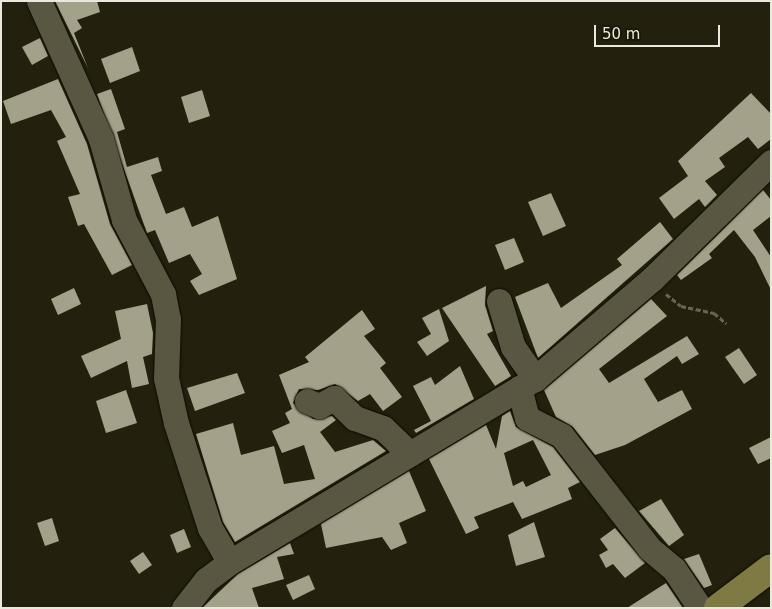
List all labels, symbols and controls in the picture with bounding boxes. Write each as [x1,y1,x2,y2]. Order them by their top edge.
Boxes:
scale bar [597,15,723,47]
text: 50 m [602,25,640,43]

